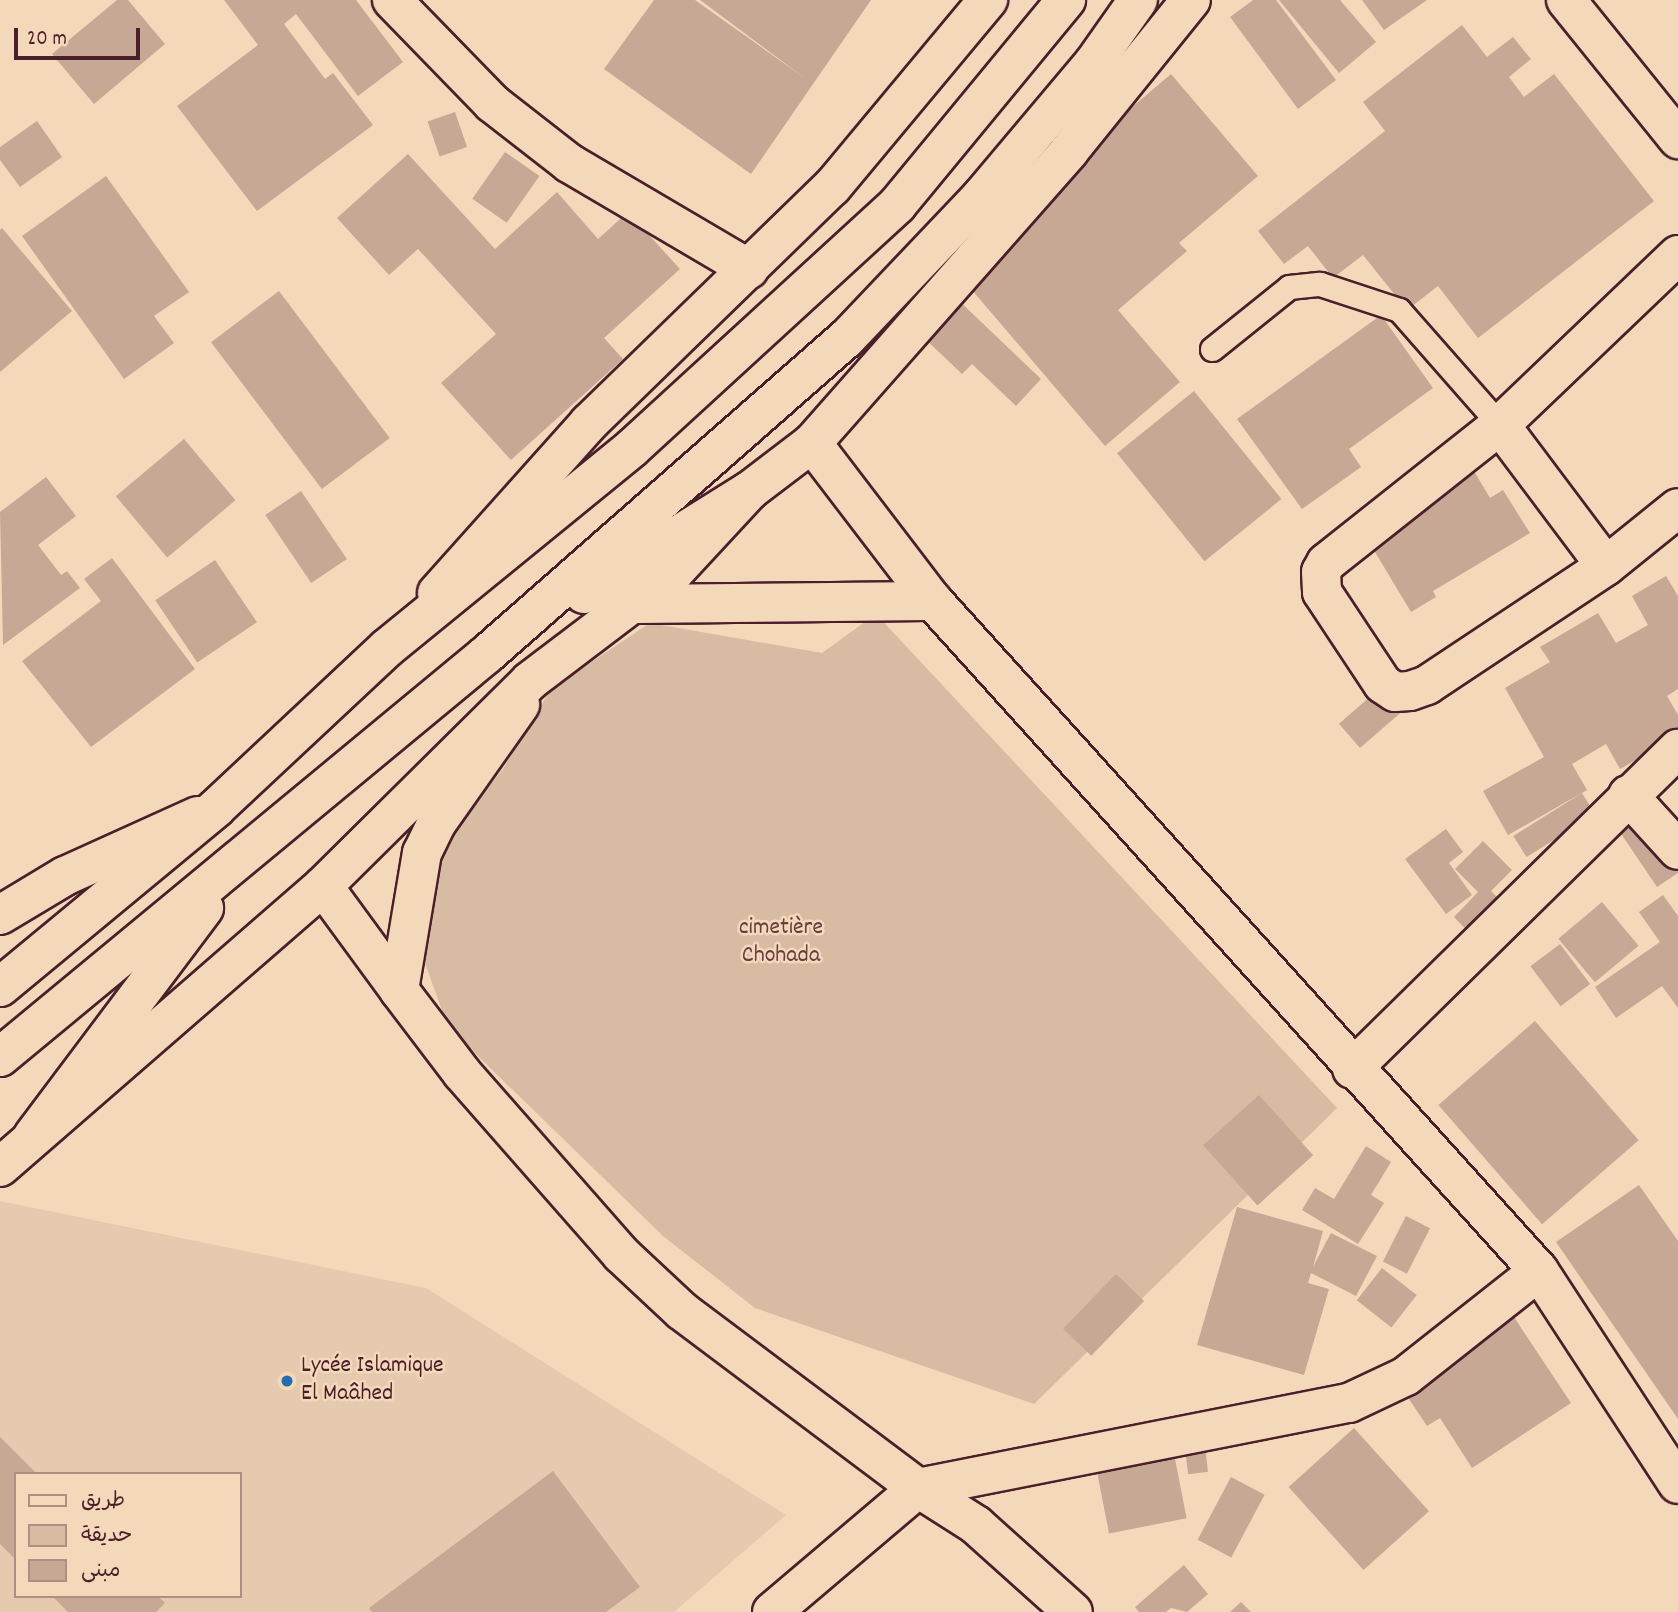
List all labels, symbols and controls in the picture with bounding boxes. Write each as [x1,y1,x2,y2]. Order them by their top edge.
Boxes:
scale bar [18,14,144,58]
text: 20 m [27,25,67,55]
park label: cimetière Chohada [739,915,823,971]
place label: Lycée Islamique El Maâhed [301,1353,444,1409]
marker: Lycée Islamique El Maâhed [279,1373,295,1389]
legend [14,1472,242,1598]
text: طريق [81,1487,125,1517]
text: حديقة [81,1522,132,1552]
text: مبنى [81,1557,120,1587]

